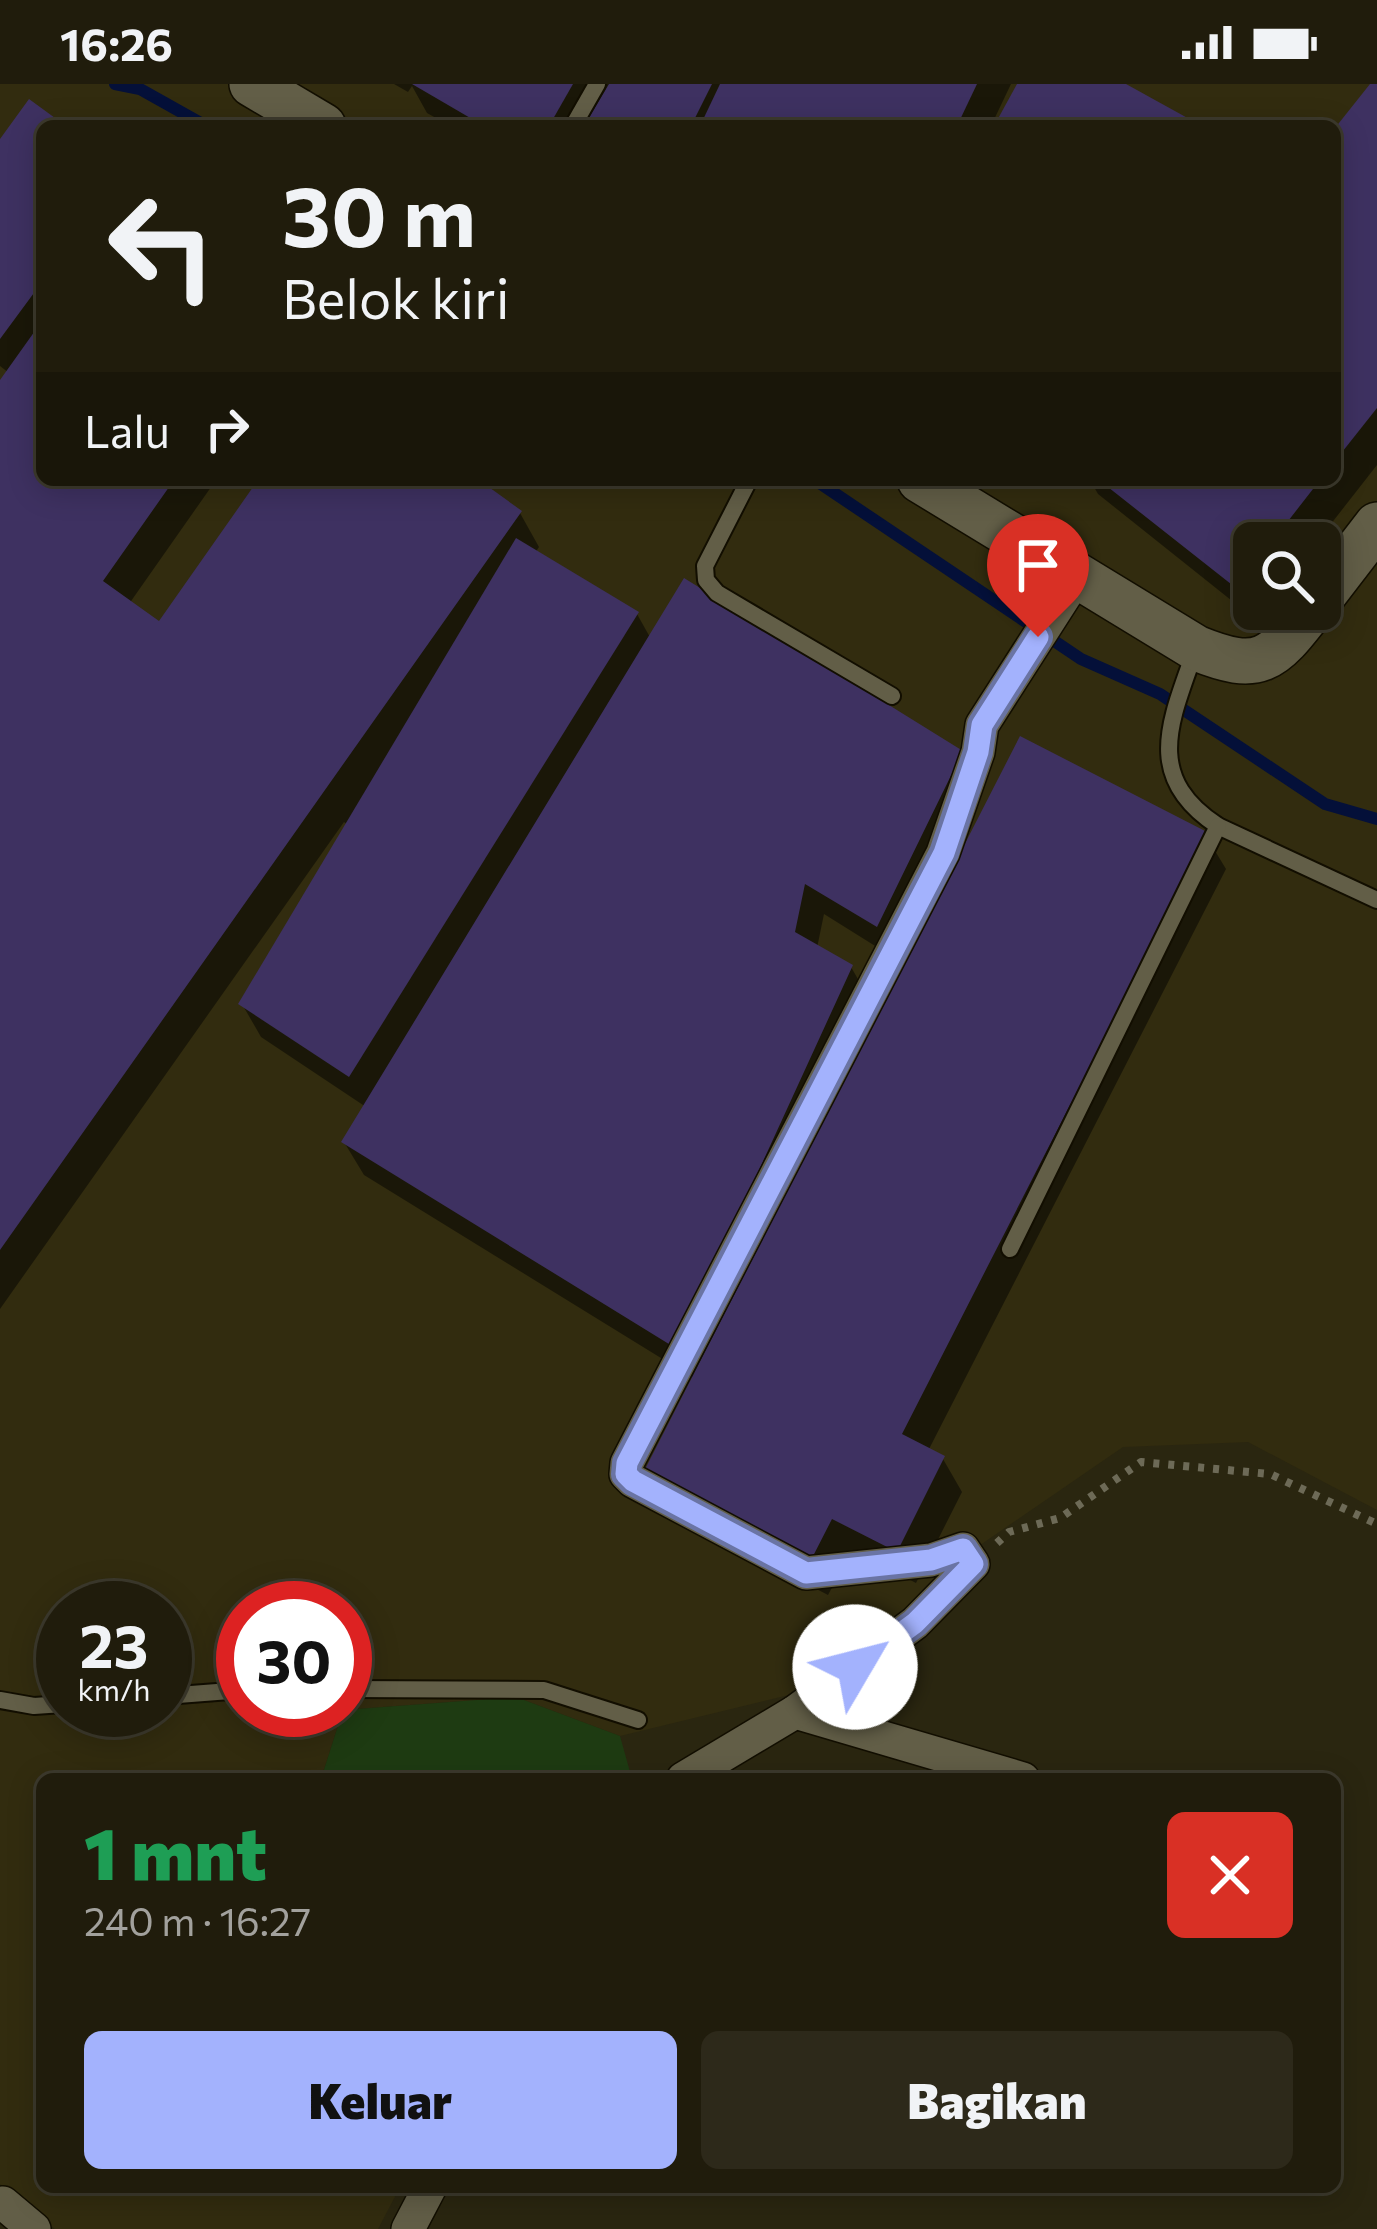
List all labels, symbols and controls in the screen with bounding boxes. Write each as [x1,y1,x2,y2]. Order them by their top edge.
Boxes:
text: 16:26 [60,15,173,70]
text: 30 m [282,162,476,264]
icon: left [84,168,240,324]
text: Belok kiri [282,264,510,330]
icon: right [194,396,260,462]
text: Lalu [84,402,170,457]
pin [987,514,1089,637]
map controls [1233,522,1341,630]
button: search [1233,522,1341,630]
icon: arrive [1005,532,1071,598]
speed limit sign: 30 [216,1581,372,1737]
position arrow [792,1604,918,1730]
text: 23 [79,1607,149,1680]
text: km/h [78,1670,150,1707]
text: 1 mnt [84,1807,267,1895]
button: close [1167,1812,1293,1938]
text: 240 m · 16:27 [84,1896,311,1944]
button: Keluar [84,2031,677,2169]
button: Bagikan [701,2031,1293,2169]

